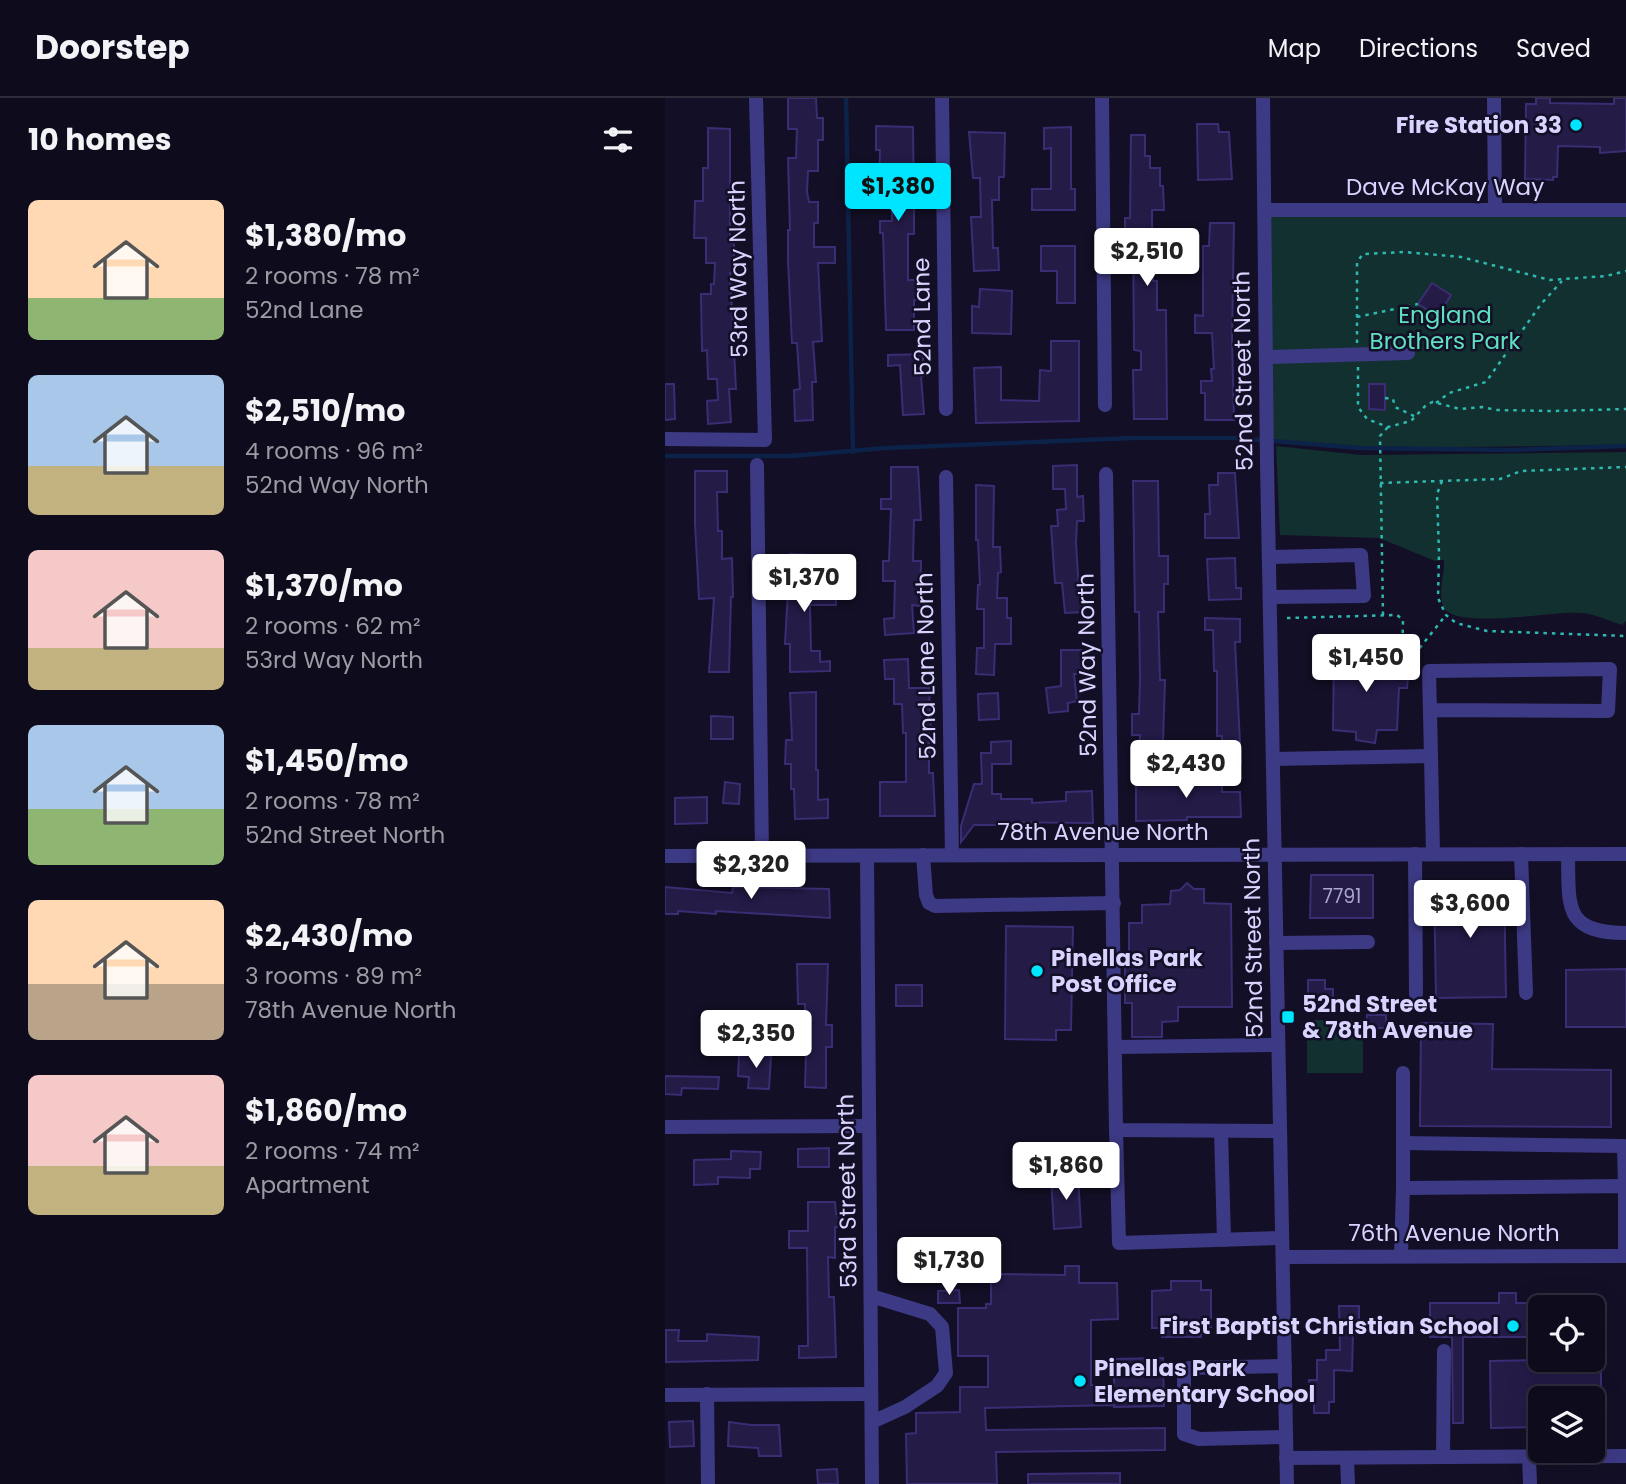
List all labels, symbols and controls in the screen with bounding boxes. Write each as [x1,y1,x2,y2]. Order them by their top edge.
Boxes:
text: Doorstep [35,24,190,71]
text: Map [1268,32,1321,65]
text: Directions [1359,32,1478,65]
text: Saved [1516,32,1591,65]
place label: Fire Station 33 [1396,109,1562,141]
marker: Fire Station 33 [1568,117,1584,133]
text: 10 homes [28,118,172,161]
icon: filters [599,121,637,159]
pin: $1,380 [841,164,955,223]
text: $1,380 [861,170,935,202]
street label: Dave McKay Way [1346,171,1544,203]
street label: 53rd Way North [720,180,756,358]
text: $1,380/mo [245,214,406,257]
icon: home [84,228,168,312]
pin: $2,510 [1090,228,1204,288]
text: $2,510 [1110,235,1184,267]
street label: 52nd Lane [905,257,939,377]
text: 2 rooms · 78 m² [245,260,420,292]
street label: 52nd Street North [1225,271,1261,471]
text: 52nd Lane [245,294,364,326]
park label: England Brothers Park [1370,299,1521,357]
text: $2,510/mo [245,389,405,432]
icon: home [84,403,168,487]
text: 4 rooms · 96 m² [245,435,423,467]
text: 52nd Way North [245,469,429,501]
pin: $1,370 [747,554,861,614]
text: $1,370 [768,561,840,593]
text: $1,370/mo [245,564,403,607]
street label: 52nd Lane North [908,572,944,760]
street label: 52nd Way North [1069,573,1105,757]
icon: home [84,578,168,662]
text: 2 rooms · 62 m² [245,610,421,642]
pin: $1,450 [1309,634,1423,694]
text: $1,450 [1328,641,1404,673]
text: 53rd Way North [245,644,423,676]
text: $1,450/mo [245,739,408,782]
pin: $2,430 [1129,740,1243,800]
text: $2,430 [1146,747,1226,779]
icon: home [84,753,168,837]
text: 2 rooms · 78 m² [245,785,420,817]
street label: 78th Avenue North [997,816,1209,848]
text: 52nd Street North [245,819,445,851]
street label: 52nd Street North [1235,838,1271,1038]
pin: $2,320 [694,842,808,901]
text: $2,320 [713,848,789,880]
pin: $3,600 [1413,880,1527,940]
house number: 7791 [1323,883,1361,910]
text: $3,600 [1430,887,1510,919]
text: $2,430/mo [245,914,413,957]
icon: home [84,928,168,1012]
place label: Pinellas Park Post Office [1051,942,1204,1000]
text: 3 rooms · 89 m² [245,960,422,992]
marker: Pinellas Park Post Office [1029,963,1045,979]
place label: 52nd Street & 78th Avenue [1302,988,1473,1046]
text: 78th Avenue North [245,994,456,1026]
marker: 52nd Street & 78th Avenue [1280,1009,1296,1025]
pin: $2,350 [699,1010,813,1070]
text: $2,350 [717,1017,795,1049]
text: $1,860/mo [245,1089,407,1132]
street label: 53rd Street North [829,1094,865,1288]
icon: home [84,1103,168,1187]
text: 2 rooms · 74 m² [245,1135,420,1167]
pin: $1,860 [1009,1142,1123,1202]
text: $1,860 [1029,1149,1103,1181]
text: Apartment [245,1169,370,1201]
street label: 76th Avenue North [1348,1217,1560,1249]
pin: $1,730 [892,1238,1006,1297]
text: $1,730 [913,1244,985,1276]
map controls [1528,1295,1605,1463]
button: locate [1528,1295,1605,1372]
place label: First Baptist Christian School [1159,1310,1499,1342]
marker: First Baptist Christian School [1505,1318,1521,1334]
place label: Pinellas Park Elementary School [1094,1352,1315,1410]
marker: Pinellas Park Elementary School [1072,1373,1088,1389]
button: layers [1528,1386,1605,1463]

